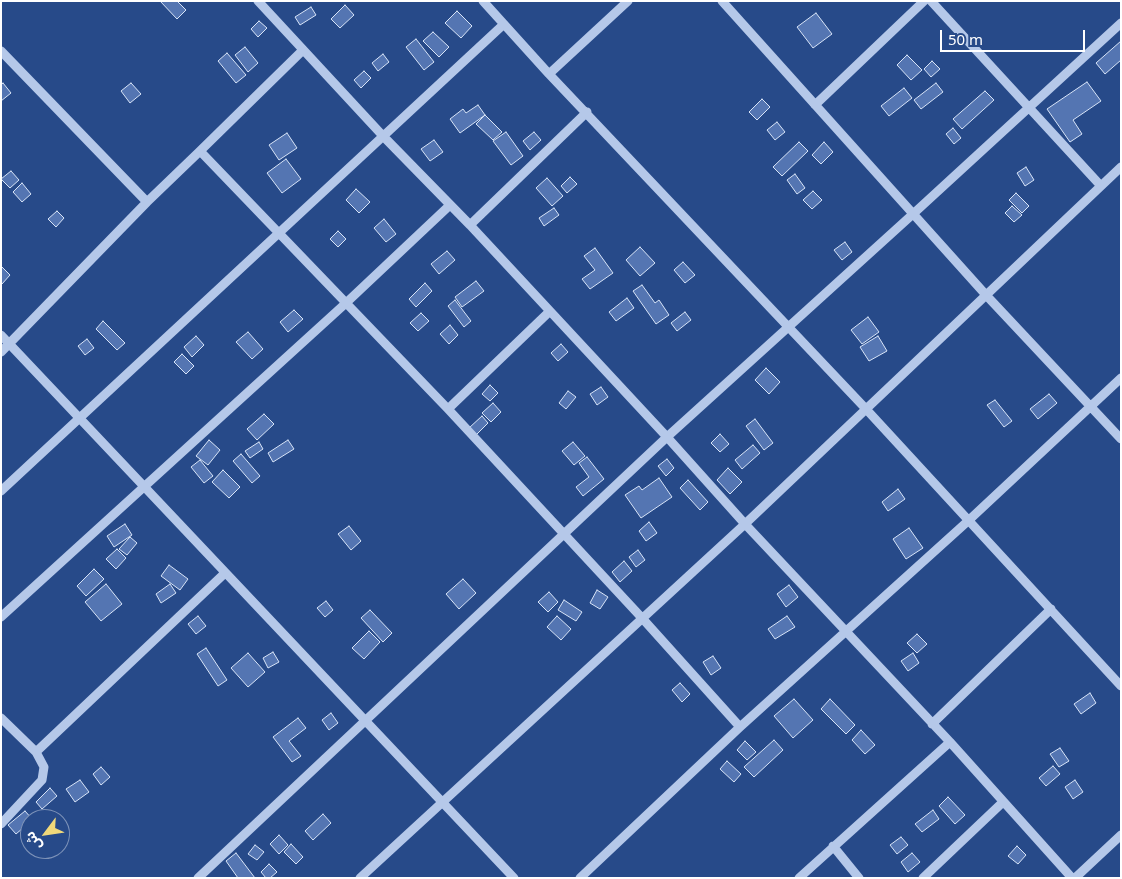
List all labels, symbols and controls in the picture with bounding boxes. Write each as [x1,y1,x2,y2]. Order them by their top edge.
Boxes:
scale bar [942,20,1087,52]
text: 50 m [948,29,983,49]
north arrow [20,809,70,859]
text: ش [19,828,46,855]

